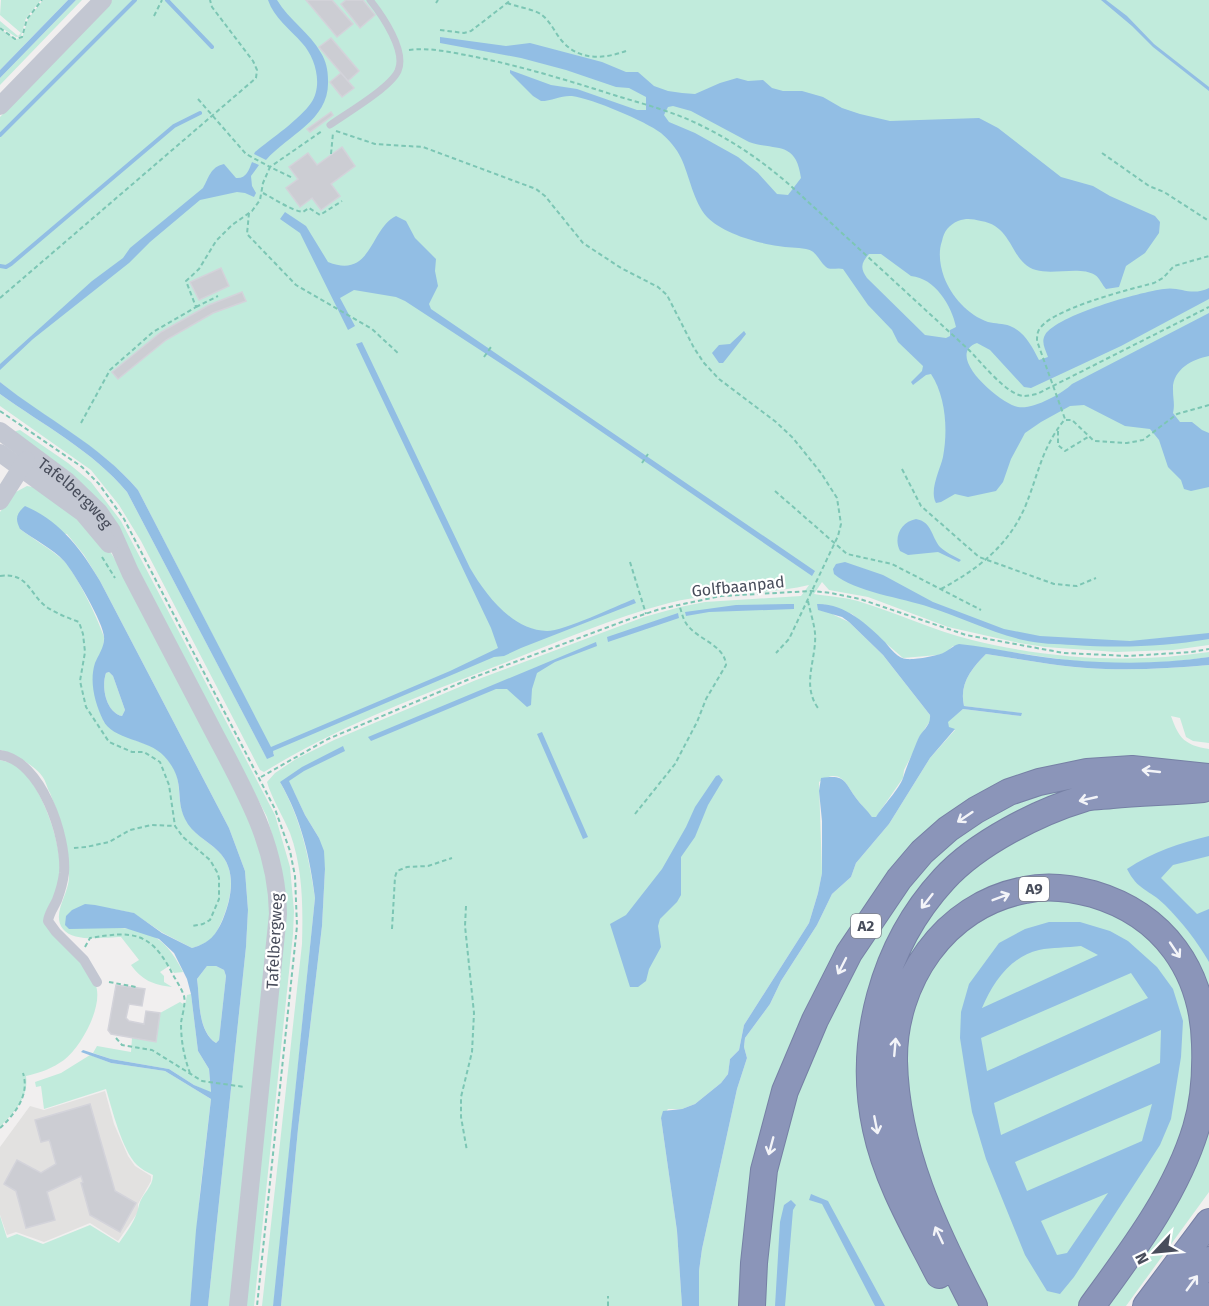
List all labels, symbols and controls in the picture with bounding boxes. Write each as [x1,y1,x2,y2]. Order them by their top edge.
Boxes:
street label: Tafelbergweg [34,454,117,533]
street label: Golfbaanpad [691,572,785,601]
one-way arrow [1141,765,1161,776]
one-way arrow [1079,794,1098,805]
one-way arrow [958,811,974,823]
road number: A9 [1019,877,1049,901]
one-way arrow [991,891,1010,902]
street label: Tafelbergweg [263,892,287,989]
one-way arrow [920,893,933,909]
road number: A2 [851,914,881,938]
one-way arrow [1169,941,1181,957]
one-way arrow [836,956,847,974]
one-way arrow [890,1038,901,1057]
one-way arrow [871,1115,882,1134]
one-way arrow [764,1136,776,1155]
north arrow [1125,1222,1185,1282]
one-way arrow [932,1226,944,1244]
text: N [1131,1249,1153,1267]
one-way arrow [1186,1275,1198,1291]

